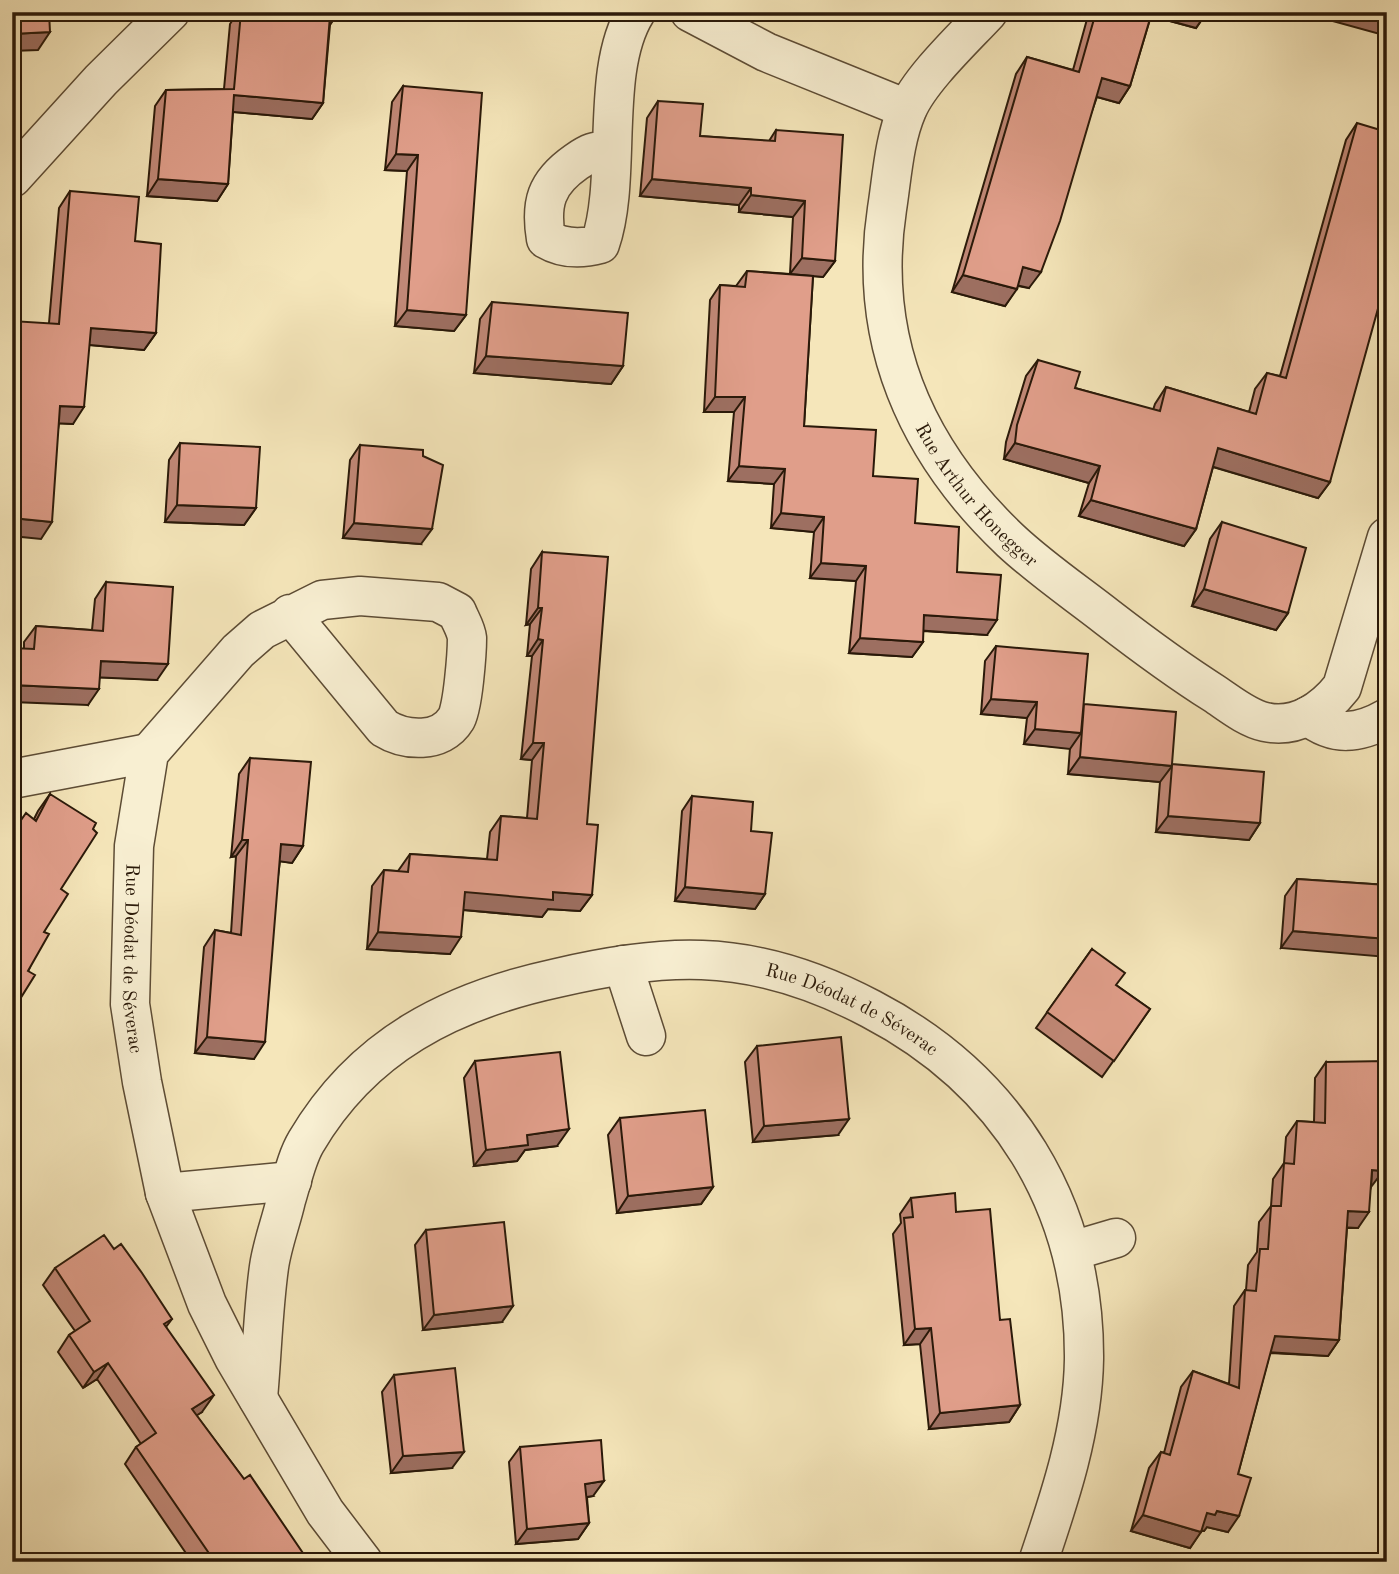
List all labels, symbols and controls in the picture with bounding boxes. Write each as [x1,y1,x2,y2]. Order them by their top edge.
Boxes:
street label: Rue Arthur Honegger [911,421,1040,572]
street label: Rue Déodat de Séverac [118,863,144,1055]
street label: Rue Déodat de Séverac [763,962,941,1060]

